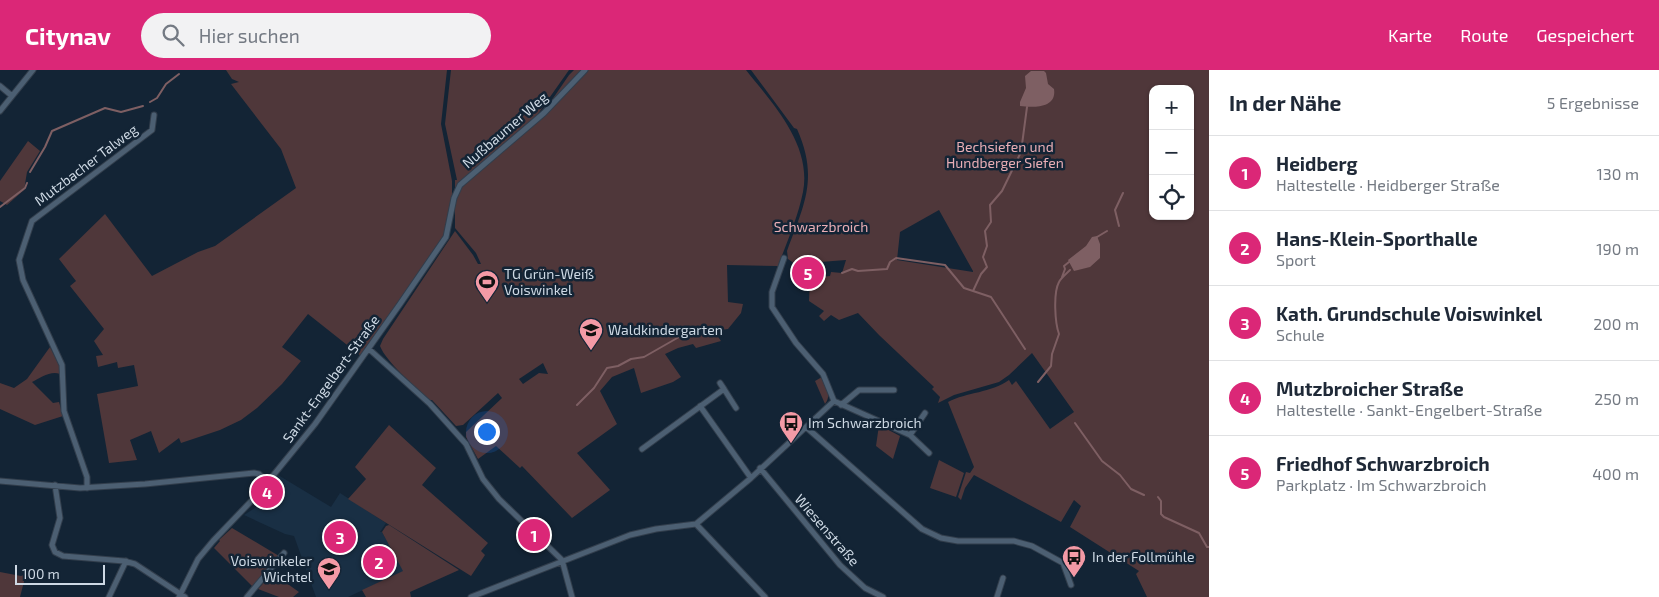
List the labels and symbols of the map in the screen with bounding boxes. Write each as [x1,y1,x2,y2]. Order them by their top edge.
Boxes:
street label: Nußbaumer Weg [459,88,551,171]
street label: Mutzbacher Talweg [31,120,141,209]
park label: Bechsiefen und Hundberger Siefen [946,138,1064,171]
park label: Schwarzbroich [774,218,868,235]
pin: 5 [792,254,824,292]
place label: TG Grün-Weiß Voiswinkel [504,265,594,298]
sports icon: TG Grün-Weiß Voiswinkel [474,269,500,303]
street label: Sankt-Engelbert-Straße [279,312,383,446]
school or university icon: Waldkindergarten [578,317,604,351]
place label: Waldkindergarten [608,321,723,338]
bus stop icon: Im Schwarzbroich [778,410,804,444]
place label: Im Schwarzbroich [808,414,922,431]
your location [474,419,500,445]
pin: 4 [251,473,283,511]
street label: Wiesenstraße [792,490,863,569]
pin: 1 [518,516,550,554]
pin: 3 [324,518,356,556]
pin: 2 [363,543,395,581]
bus stop icon: In der Follmühle [1061,544,1087,578]
place label: In der Follmühle [1092,548,1195,565]
place label: Voiswinkeler Wichtel [231,552,313,585]
school or university icon: Voiswinkeler Wichtel [316,556,342,590]
scale bar [15,562,105,585]

